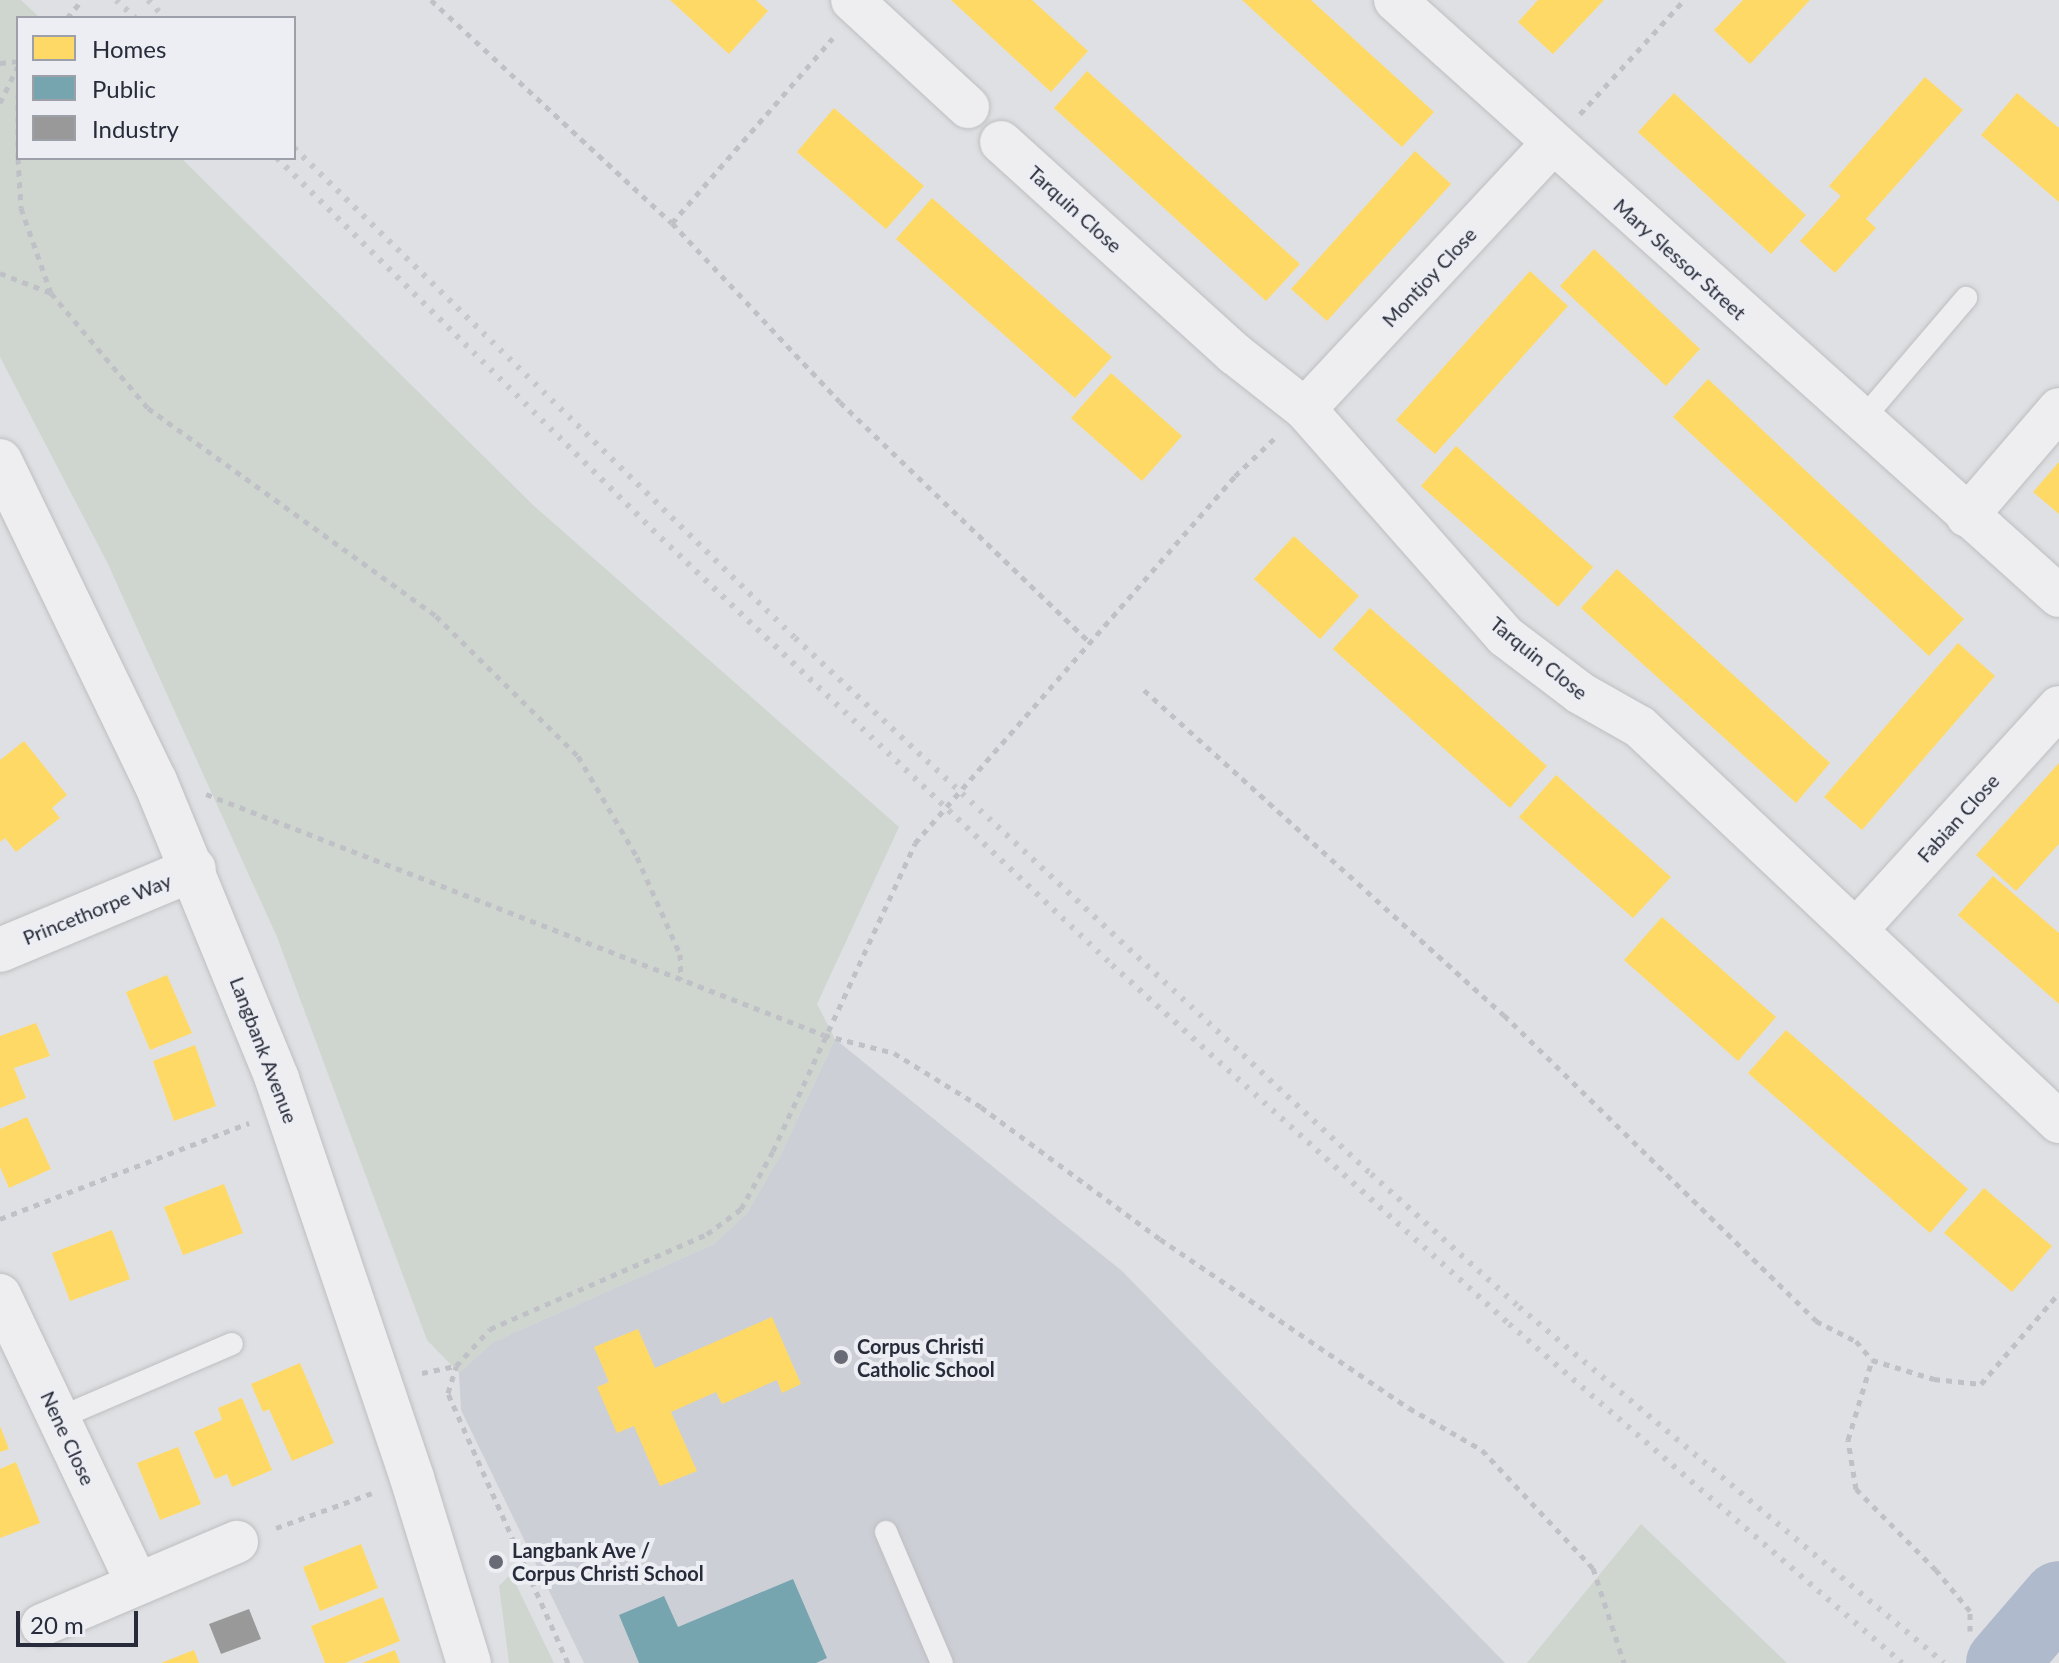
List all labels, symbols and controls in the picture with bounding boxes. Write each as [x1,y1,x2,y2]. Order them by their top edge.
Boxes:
legend [16,16,296,160]
text: Homes [92,34,166,63]
text: Public [92,74,156,103]
text: Industry [92,114,179,143]
street label: Tarquin Close [1023,160,1127,258]
street label: Mary Slessor Street [1609,193,1751,325]
street label: Montjoy Close [1377,222,1481,332]
street label: Tarquin Close [1485,611,1593,705]
street label: Fabian Close [1912,769,2004,867]
street label: Princethorpe Way [19,868,175,950]
street label: Langbank Avenue [225,973,303,1127]
place label: Corpus Christi Catholic School [857,1334,995,1381]
marker: Corpus Christi Catholic School [832,1348,850,1366]
street label: Nene Close [36,1387,100,1489]
place label: Langbank Ave / Corpus Christi School [512,1538,704,1585]
marker: Langbank Ave / Corpus Christi School [487,1553,505,1571]
scale bar [20,1595,142,1645]
text: 20 m [30,1610,84,1639]

